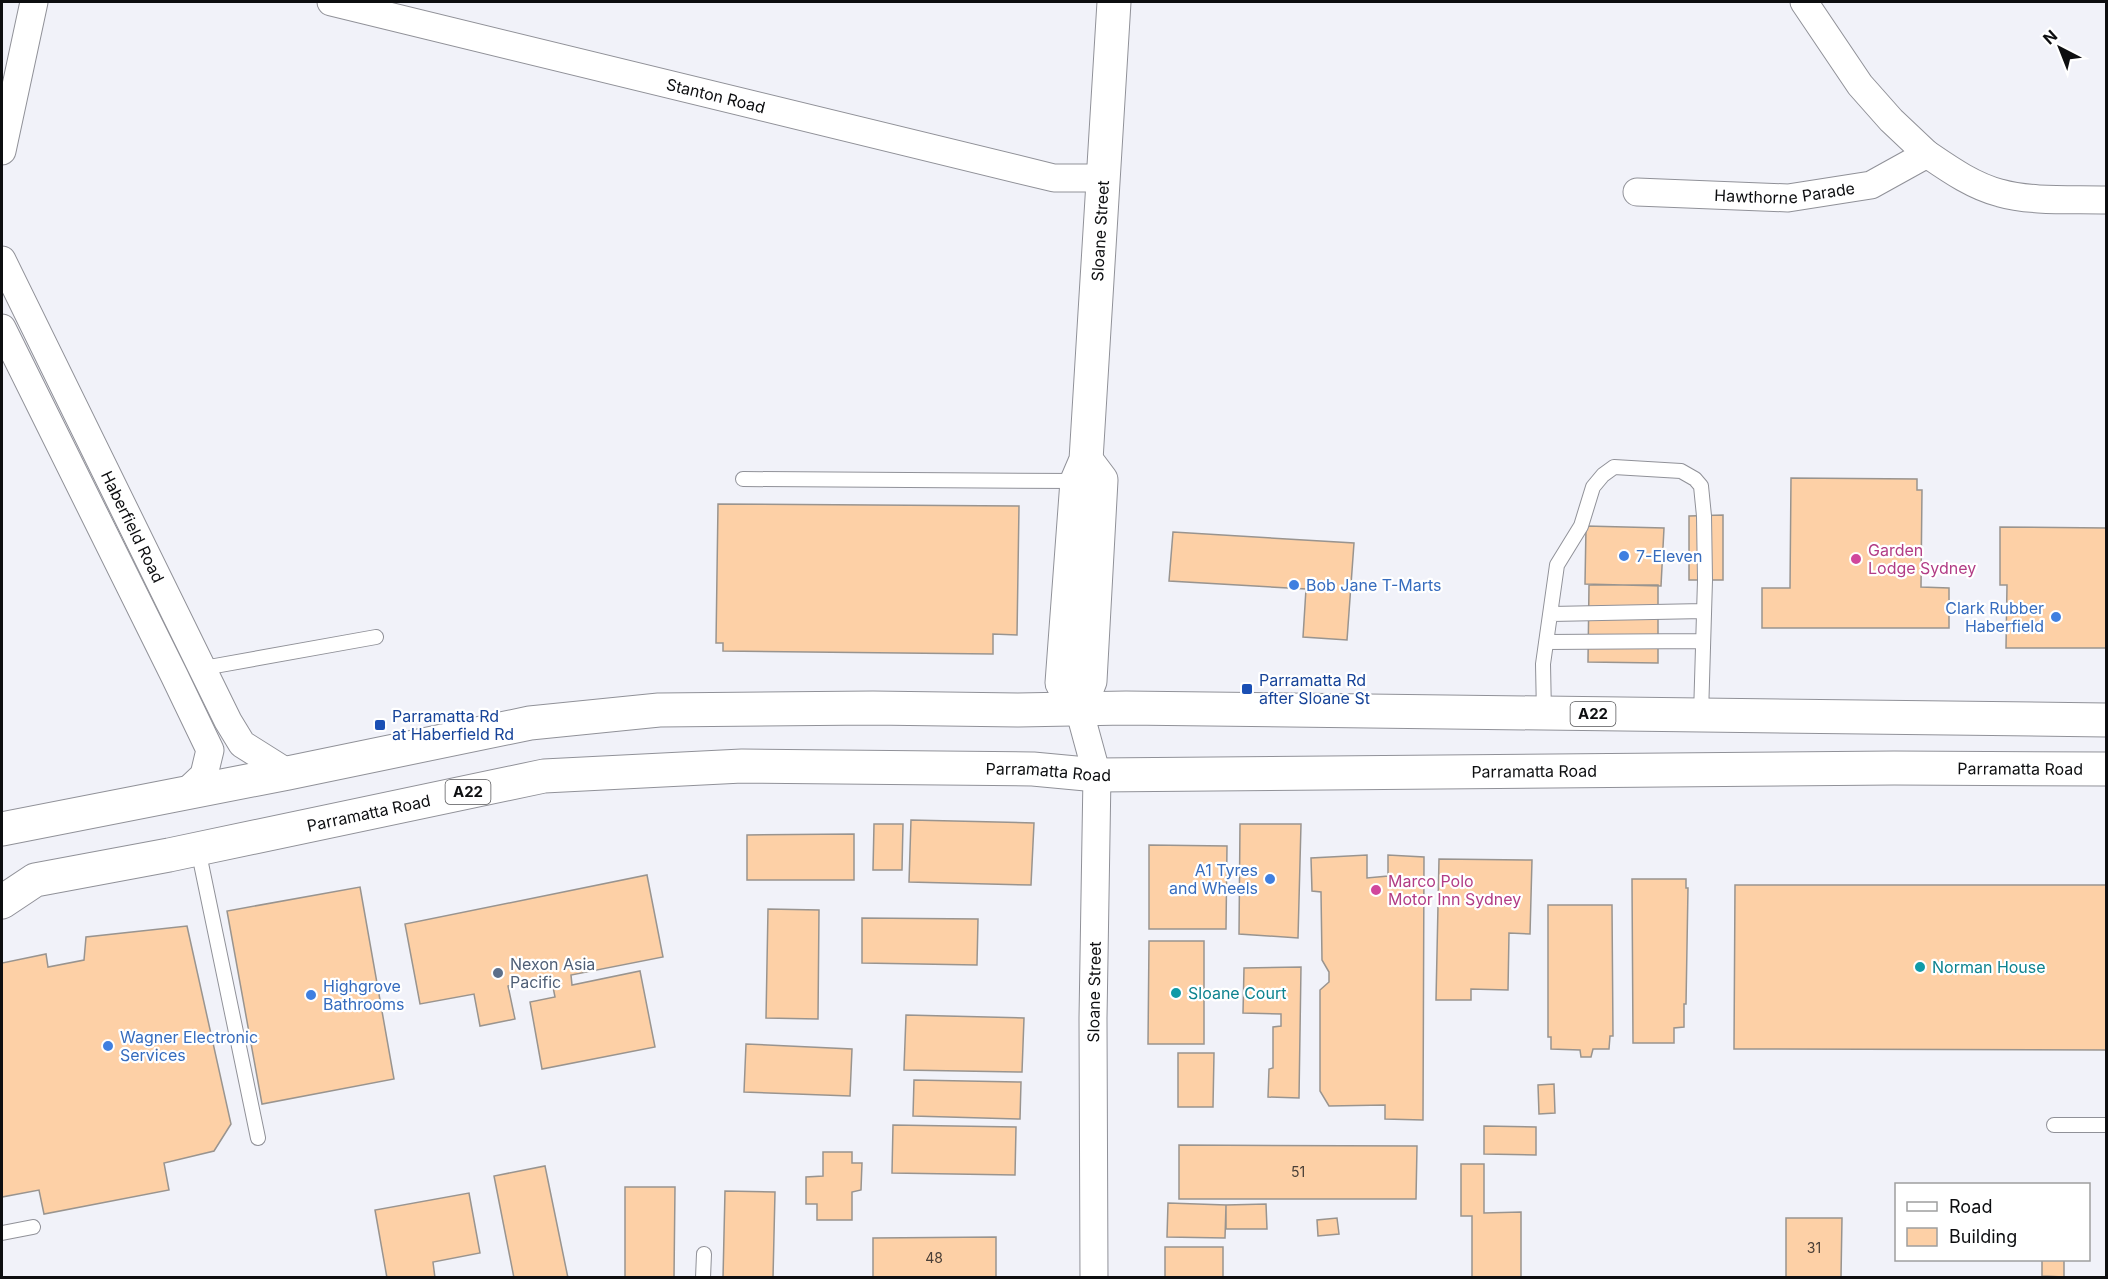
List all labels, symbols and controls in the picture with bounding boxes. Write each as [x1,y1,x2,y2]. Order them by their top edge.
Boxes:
north arrow [2030,18,2090,78]
text: N [2039,25,2061,48]
street label: Stanton Road [664,74,767,117]
street label: Hawthorne Parade [1714,178,1856,208]
street label: Sloane Street [1087,180,1113,282]
street label: Haberfield Road [97,467,169,586]
place label: Garden Lodge Sydney [1868,540,1976,578]
place label: 7-Eleven [1636,546,1702,566]
marker: 7-Eleven [1617,549,1631,563]
marker: Garden Lodge Sydney [1849,552,1863,566]
place label: Bob Jane T-Marts [1306,575,1442,595]
marker: Bob Jane T-Marts [1287,578,1301,592]
place label: Clark Rubber Haberfield [1945,598,2044,636]
marker: Clark Rubber Haberfield [2049,610,2063,624]
place label: Parramatta Rd after Sloane St [1259,670,1370,708]
marker: Parramatta Rd after Sloane St [1240,682,1254,696]
road number: A22 [1570,702,1616,726]
place label: Parramatta Rd at Haberfield Rd [392,706,514,744]
marker: Parramatta Rd at Haberfield Rd [373,718,387,732]
street label: Parramatta Road [986,758,1111,785]
street label: Parramatta Road [1957,758,2083,779]
street label: Parramatta Road [1471,761,1597,782]
road number: A22 [446,780,490,804]
street label: Parramatta Road [305,790,432,836]
place label: A1 Tyres and Wheels [1169,860,1258,898]
place label: Marco Polo Motor Inn Sydney [1388,871,1521,909]
marker: A1 Tyres and Wheels [1263,872,1277,886]
marker: Marco Polo Motor Inn Sydney [1369,883,1383,897]
street label: Sloane Street [1083,941,1105,1043]
place label: Nexon Asia Pacific [510,954,595,992]
place label: Norman House [1932,957,2046,977]
marker: Norman House [1913,960,1927,974]
marker: Nexon Asia Pacific [491,966,505,980]
place label: Highgrove Bathrooms [323,976,405,1014]
place label: Sloane Court [1188,983,1286,1003]
marker: Sloane Court [1169,986,1183,1000]
marker: Highgrove Bathrooms [304,988,318,1002]
place label: Wagner Electronic Services [120,1027,258,1065]
marker: Wagner Electronic Services [101,1039,115,1053]
house number: 51 [1291,1163,1305,1180]
legend [1895,1183,2090,1261]
text: Road [1949,1196,1992,1217]
text: Building [1949,1226,2017,1247]
house number: 31 [1807,1239,1821,1256]
house number: 48 [925,1249,943,1266]

